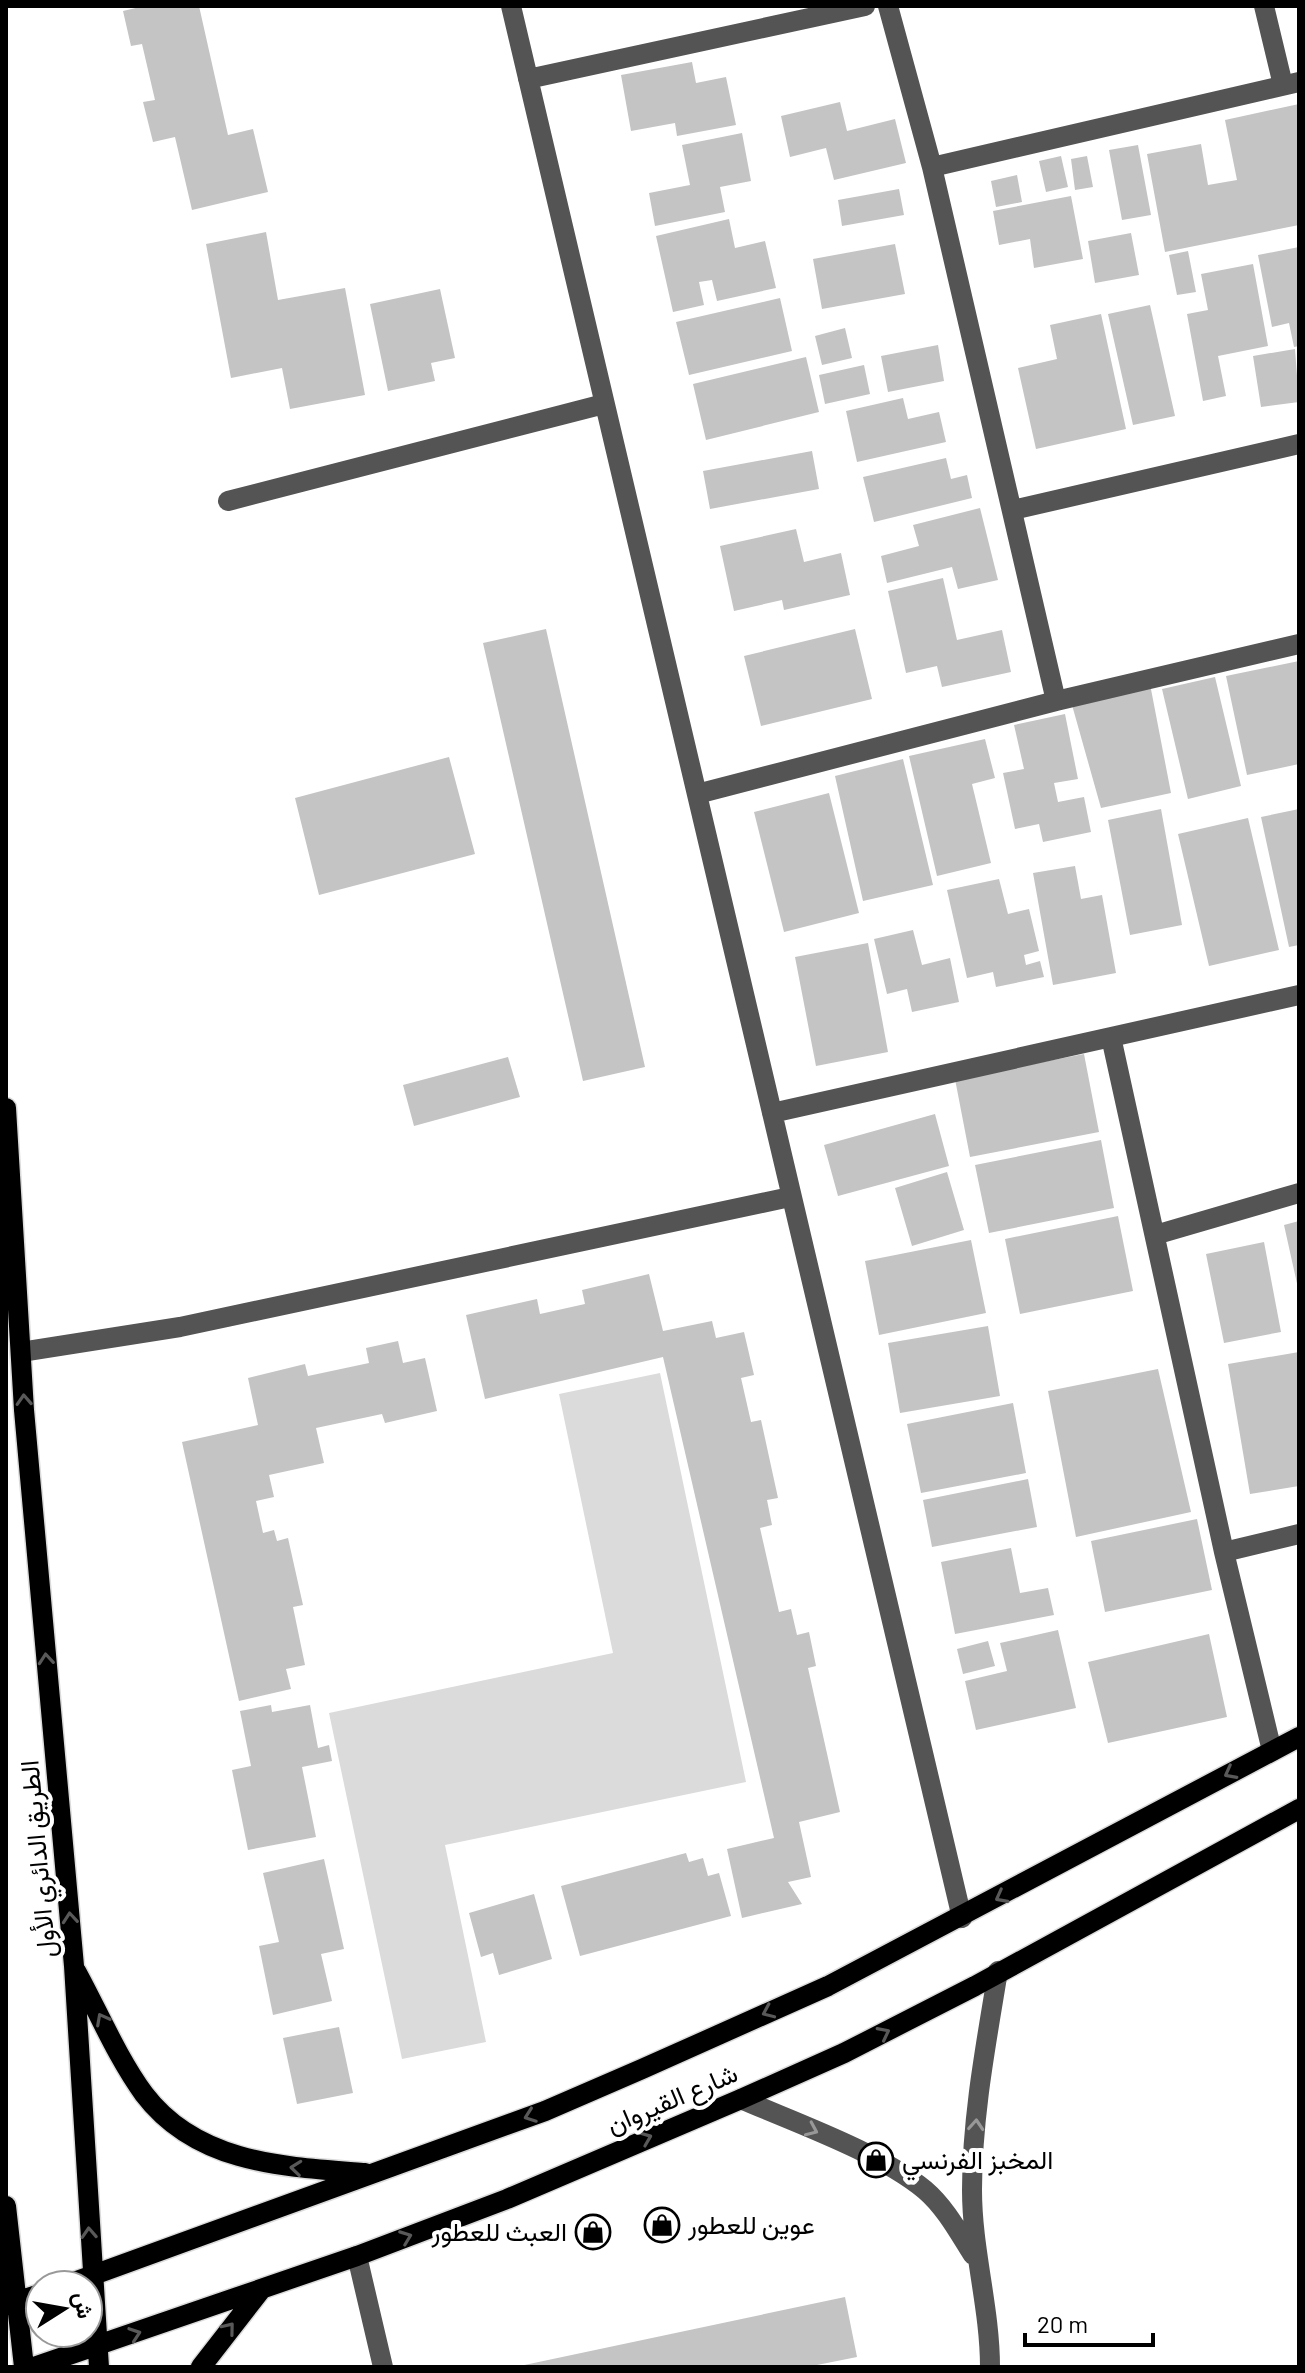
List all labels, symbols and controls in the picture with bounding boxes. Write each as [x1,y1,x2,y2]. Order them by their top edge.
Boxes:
one-way arrow [15,1393,32,1406]
one-way arrow [38,1652,55,1665]
street label: الطريق الدائري الأول [12,1758,68,1959]
one-way arrow [1224,1764,1238,1779]
one-way arrow [995,1887,1009,1902]
one-way arrow [61,1911,78,1924]
one-way arrow [762,2003,777,2019]
one-way arrow [96,2013,112,2027]
one-way arrow [875,2027,890,2042]
street label: شارع القيروان [601,2056,743,2143]
one-way arrow [524,2106,538,2123]
one-way arrow [967,2118,984,2131]
one-way arrow [804,2120,819,2136]
one-way arrow [638,2131,652,2148]
shop icon: المخبز الفرنسي [857,2141,895,2179]
place label: المخبز الفرنسي [902,2143,1053,2181]
one-way arrow [289,2160,302,2177]
shop icon: عوين للعطور [643,2206,681,2244]
place label: عوين للعطور [687,2208,815,2241]
shop icon: العبث للعطور [574,2213,612,2251]
place label: العبث للعطور [431,2215,567,2248]
one-way arrow [81,2226,98,2239]
one-way arrow [398,2230,412,2247]
north arrow [24,2269,104,2349]
text: ش [67,2290,100,2321]
scale bar [1025,2297,1153,2347]
text: 20 m [1037,2309,1088,2338]
one-way arrow [220,2322,234,2337]
one-way arrow [127,2327,141,2343]

